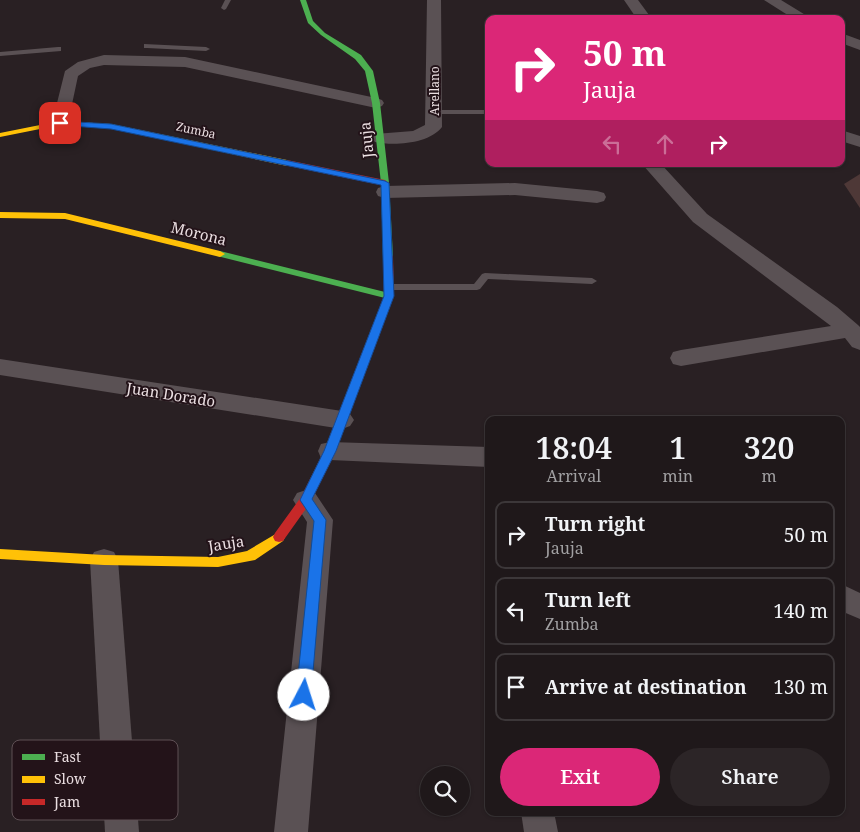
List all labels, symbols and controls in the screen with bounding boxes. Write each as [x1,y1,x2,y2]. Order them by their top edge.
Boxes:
text: 50 m [583,29,666,76]
icon: right [500,35,565,100]
street label: Arellano [426,66,443,116]
text: Jauja [583,74,636,104]
pin [39,102,81,144]
icon: arrive [46,109,74,137]
street label: Zumba [175,118,218,143]
street label: Jauja [354,121,378,160]
icon: left [598,130,626,158]
icon: ahead [651,130,679,158]
icon: right [704,130,732,158]
street label: Morona [169,216,229,250]
street label: Juan Dorado [124,377,217,411]
text: 18:04 [536,427,612,468]
text: 1 [669,427,686,468]
text: 320 [744,427,794,468]
text: Arrival [546,465,601,487]
text: min [663,465,693,487]
text: m [762,465,777,487]
text: Turn right [545,511,645,537]
icon: right [502,521,530,549]
text: 50 m [784,522,828,548]
street label: Jauja [206,530,245,556]
text: Jauja [545,537,584,559]
text: Turn left [545,587,631,613]
icon: left [502,597,530,625]
text: 140 m [773,598,828,624]
text: Zumba [545,613,599,635]
position arrow [277,668,329,720]
icon: arrive [502,673,530,701]
text: Arrive at destination [545,674,747,700]
text: 130 m [773,674,828,700]
legend [12,740,178,820]
text: Fast [54,747,81,766]
button: Exit [500,748,660,806]
button: Share [670,748,830,806]
map controls [420,766,470,816]
button: search [420,766,470,816]
text: Slow [54,769,87,788]
text: Jam [53,792,80,811]

